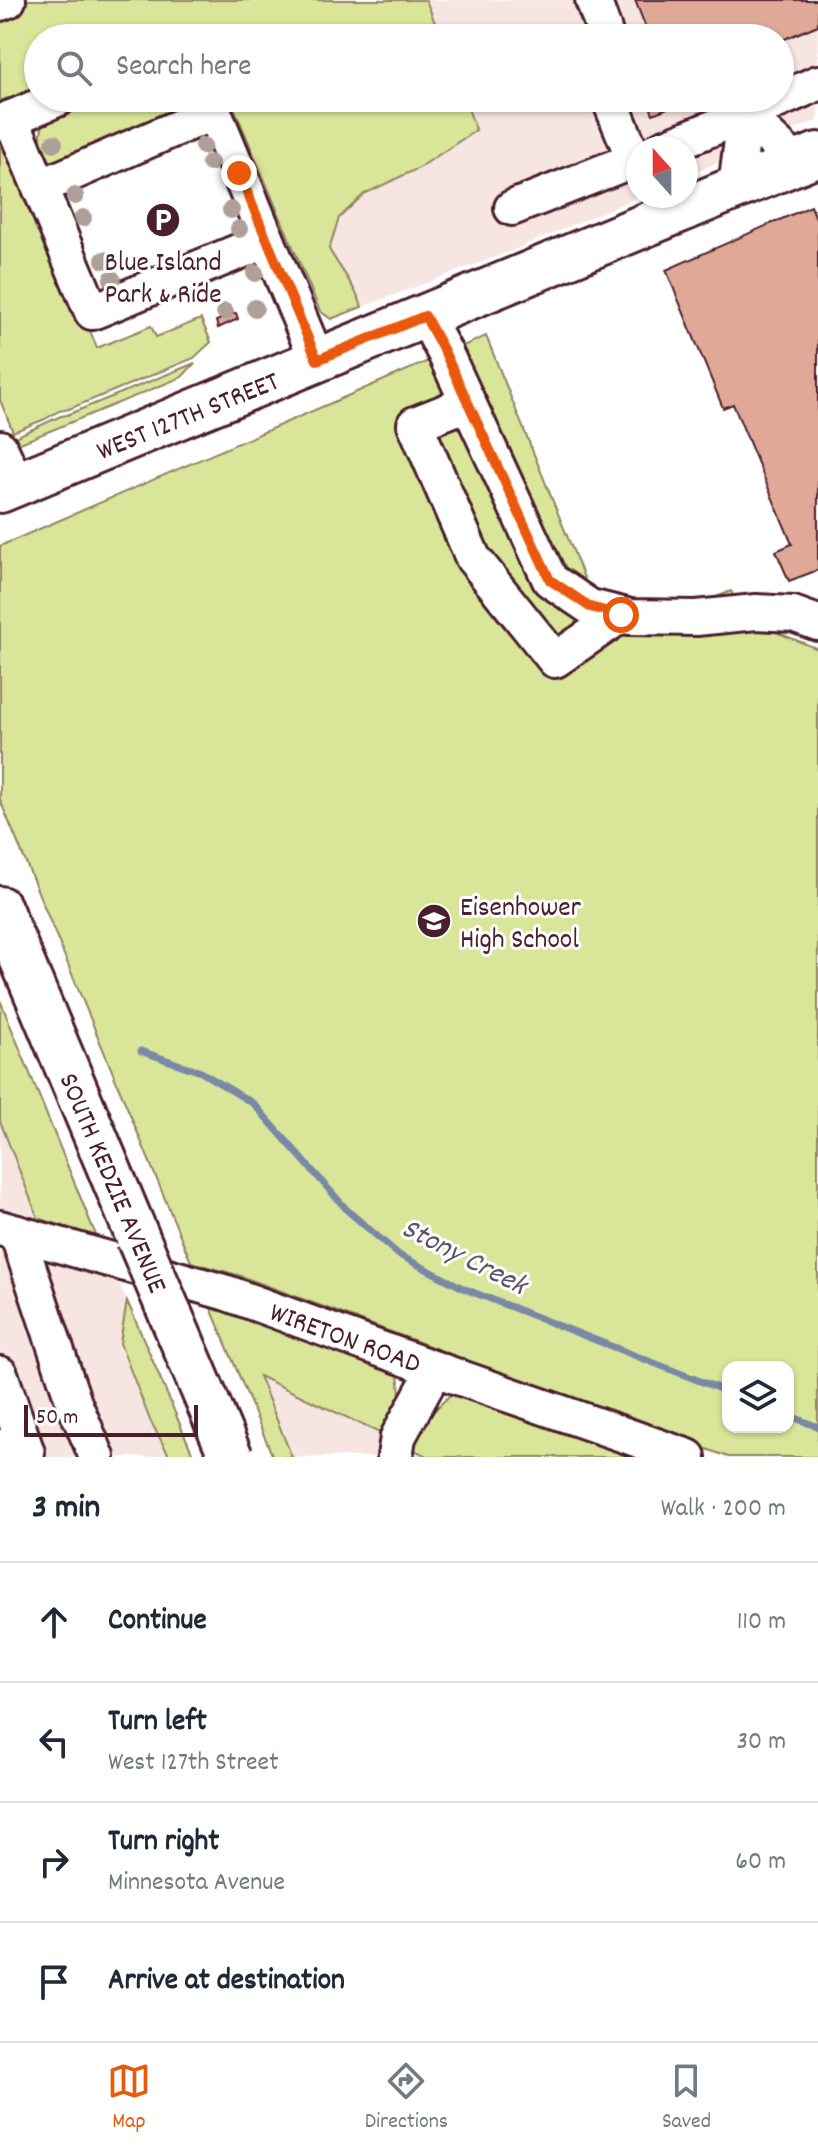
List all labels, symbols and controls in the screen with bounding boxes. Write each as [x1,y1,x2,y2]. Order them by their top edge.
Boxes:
search box [24,24,794,112]
icon: search [52,46,96,90]
text: Search here [116,47,252,90]
north arrow [626,136,698,208]
route end [221,155,257,191]
parking icon: Blue Island Park & Ride [144,201,182,239]
place label: Blue Island Park & Ride [104,245,222,317]
street label: WEST 127TH STREET [92,364,286,473]
route start [603,597,639,633]
place label: Eisenhower High School [460,890,582,962]
school or university icon: Eisenhower High School [415,902,453,940]
street label: SOUTH KEDZIE AVENUE [46,1068,175,1300]
water label: Stony Creek [393,1209,535,1310]
street label: WIRETON ROAD [263,1295,425,1387]
map controls [722,1361,794,1433]
button: layers [722,1361,794,1433]
scale bar [24,1401,198,1437]
text: 50 m [36,1403,78,1434]
text: 3 min [32,1485,100,1534]
text: Walk · 200 m [661,1491,786,1528]
icon: ahead [32,1600,76,1644]
text: Continue [108,1601,207,1644]
text: 110 m [737,1604,786,1641]
text: Turn left [108,1702,207,1745]
icon: left [32,1720,76,1764]
text: 30 m [736,1724,786,1761]
text: West 127th Street [108,1745,279,1782]
text: Turn right [108,1822,219,1865]
icon: right [32,1840,76,1884]
text: 60 m [735,1844,786,1881]
text: Minnesota Avenue [108,1865,285,1902]
icon: arrive [32,1960,76,2004]
text: Arrive at destination [108,1961,345,2004]
tab: Map [107,2059,151,2138]
tab: Directions [365,2059,448,2138]
tab: Saved [662,2059,711,2138]

